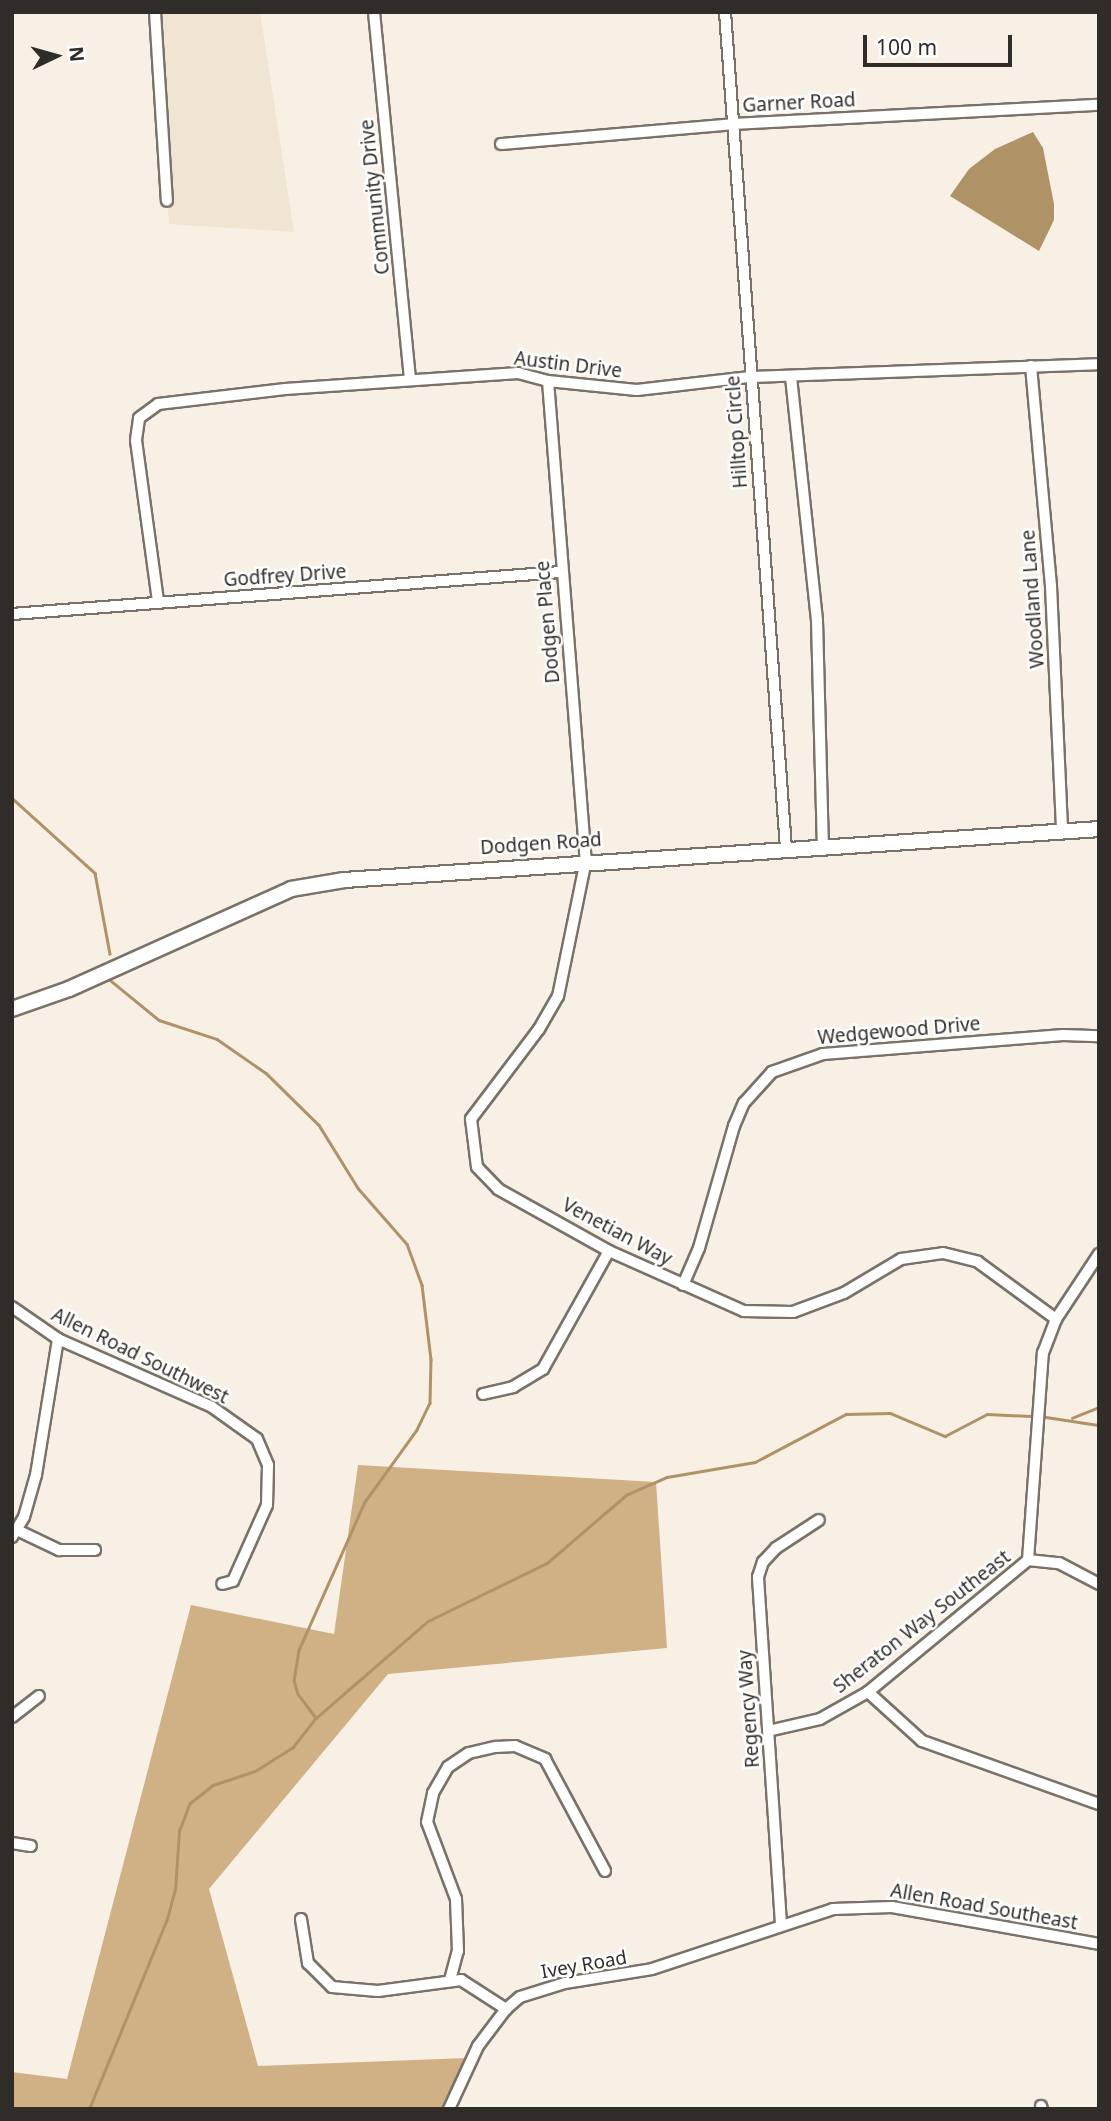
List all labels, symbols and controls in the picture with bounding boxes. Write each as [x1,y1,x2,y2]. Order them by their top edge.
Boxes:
north arrow [21,21,91,91]
scale bar [866,21,1015,65]
text: 100 m [876,33,937,61]
text: N [63,45,91,63]
street label: Garner Road [742,89,856,117]
street label: Community Drive [356,118,394,276]
street label: Austin Drive [513,347,623,383]
street label: Hilltop Circle [722,375,752,489]
street label: Woodland Lane [1017,529,1049,669]
street label: Godfrey Drive [223,560,347,592]
street label: Dodgen Place [531,560,565,684]
street label: Dodgen Road [479,828,603,860]
street label: Wedgewood Drive [817,1013,981,1049]
street label: Venetian Way [558,1194,676,1270]
street label: Allen Road Southwest [48,1303,232,1409]
street label: Sheraton Way Southeast [829,1546,1015,1698]
street label: Regency Way [734,1649,764,1769]
street label: Allen Road Southeast [889,1879,1079,1935]
street label: Ivey Road [539,1946,629,1984]

